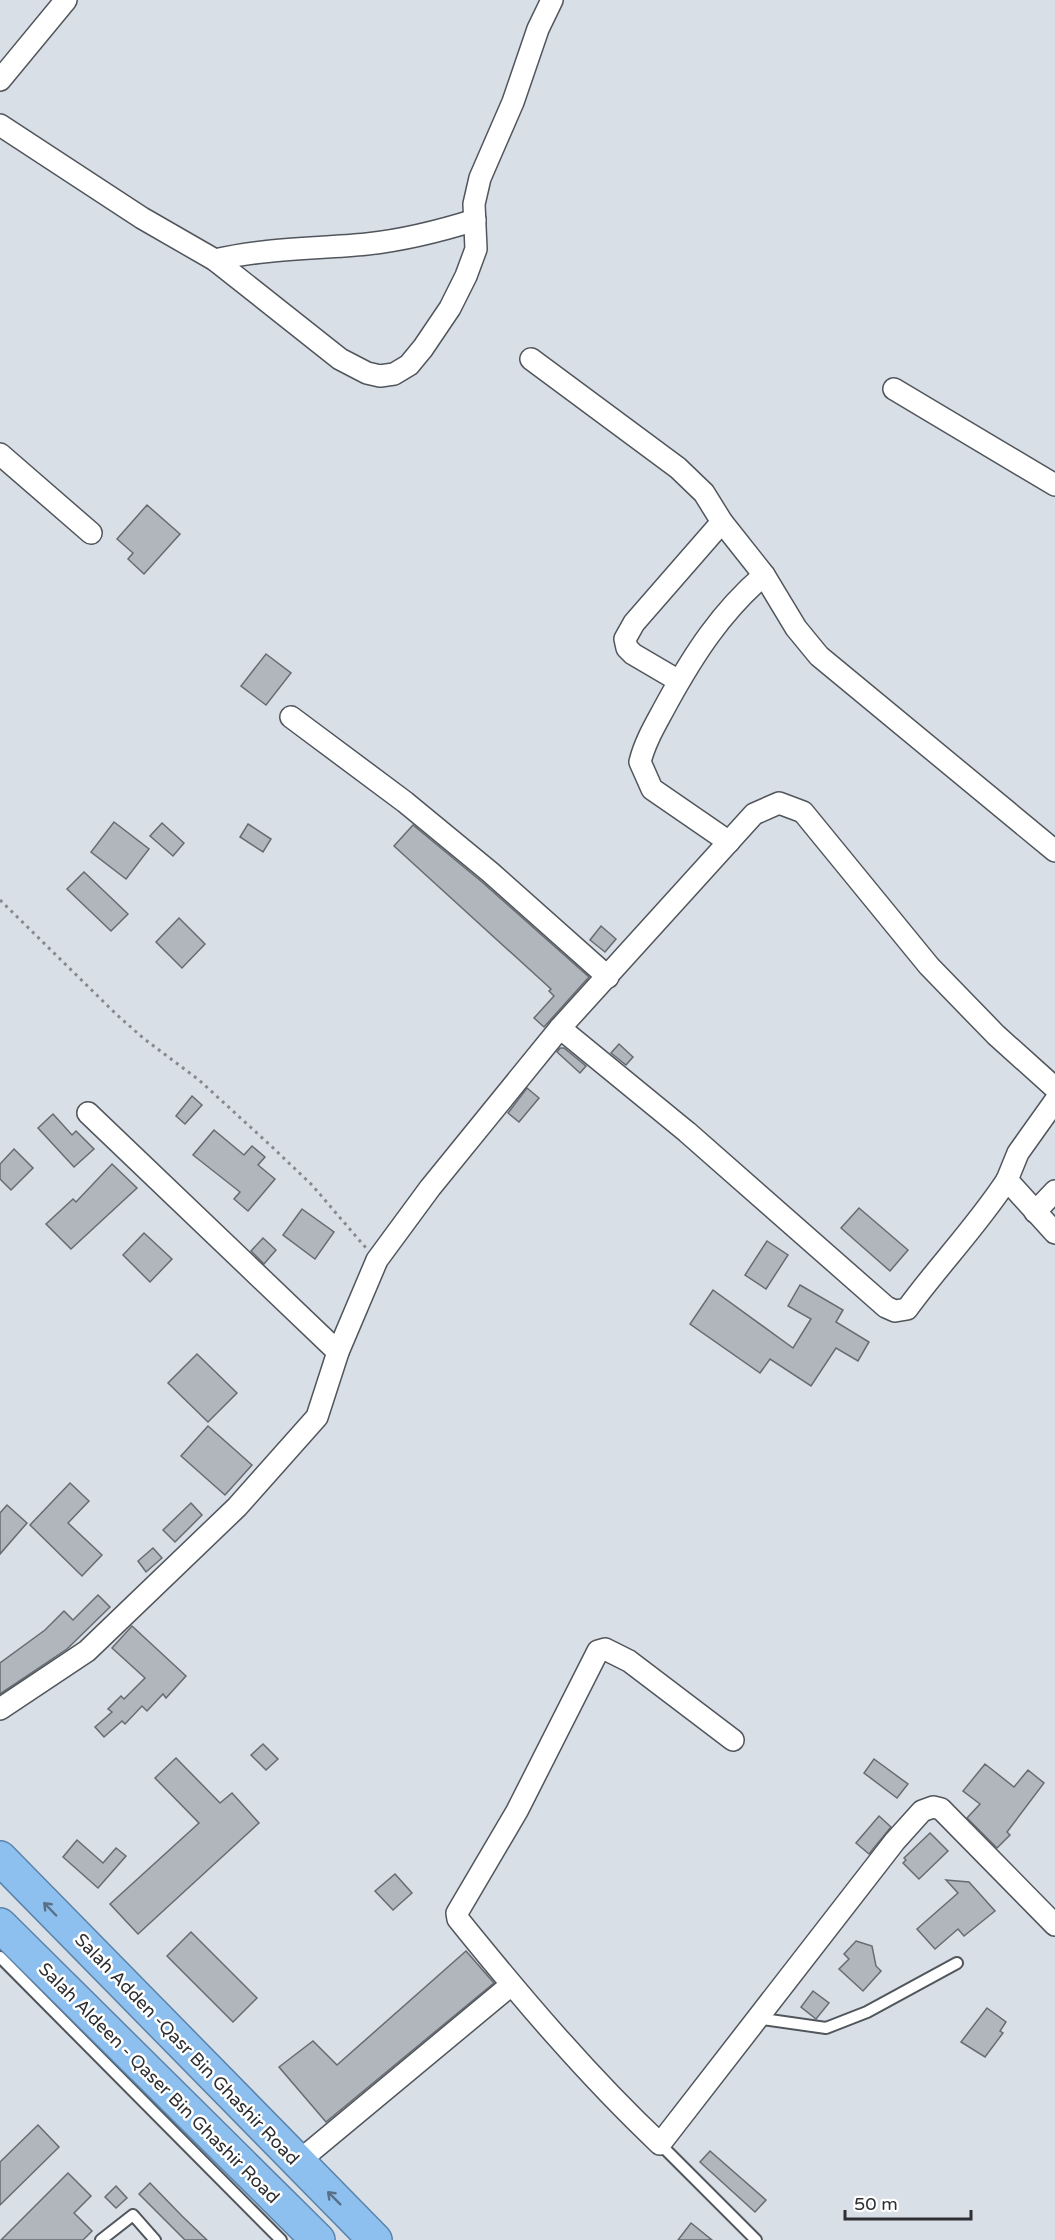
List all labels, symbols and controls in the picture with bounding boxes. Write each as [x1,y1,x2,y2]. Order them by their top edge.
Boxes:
one-way arrow [43,1902,58,1917]
street label: Salah Adden -Qasr Bin Ghashir Road [70,1929,304,2169]
street label: Salah Aldeen - Qaser Bin Ghashir Road [34,1958,284,2208]
scale bar [845,2183,971,2221]
one-way arrow [326,2191,341,2206]
text: 50 m [854,2193,898,2215]

